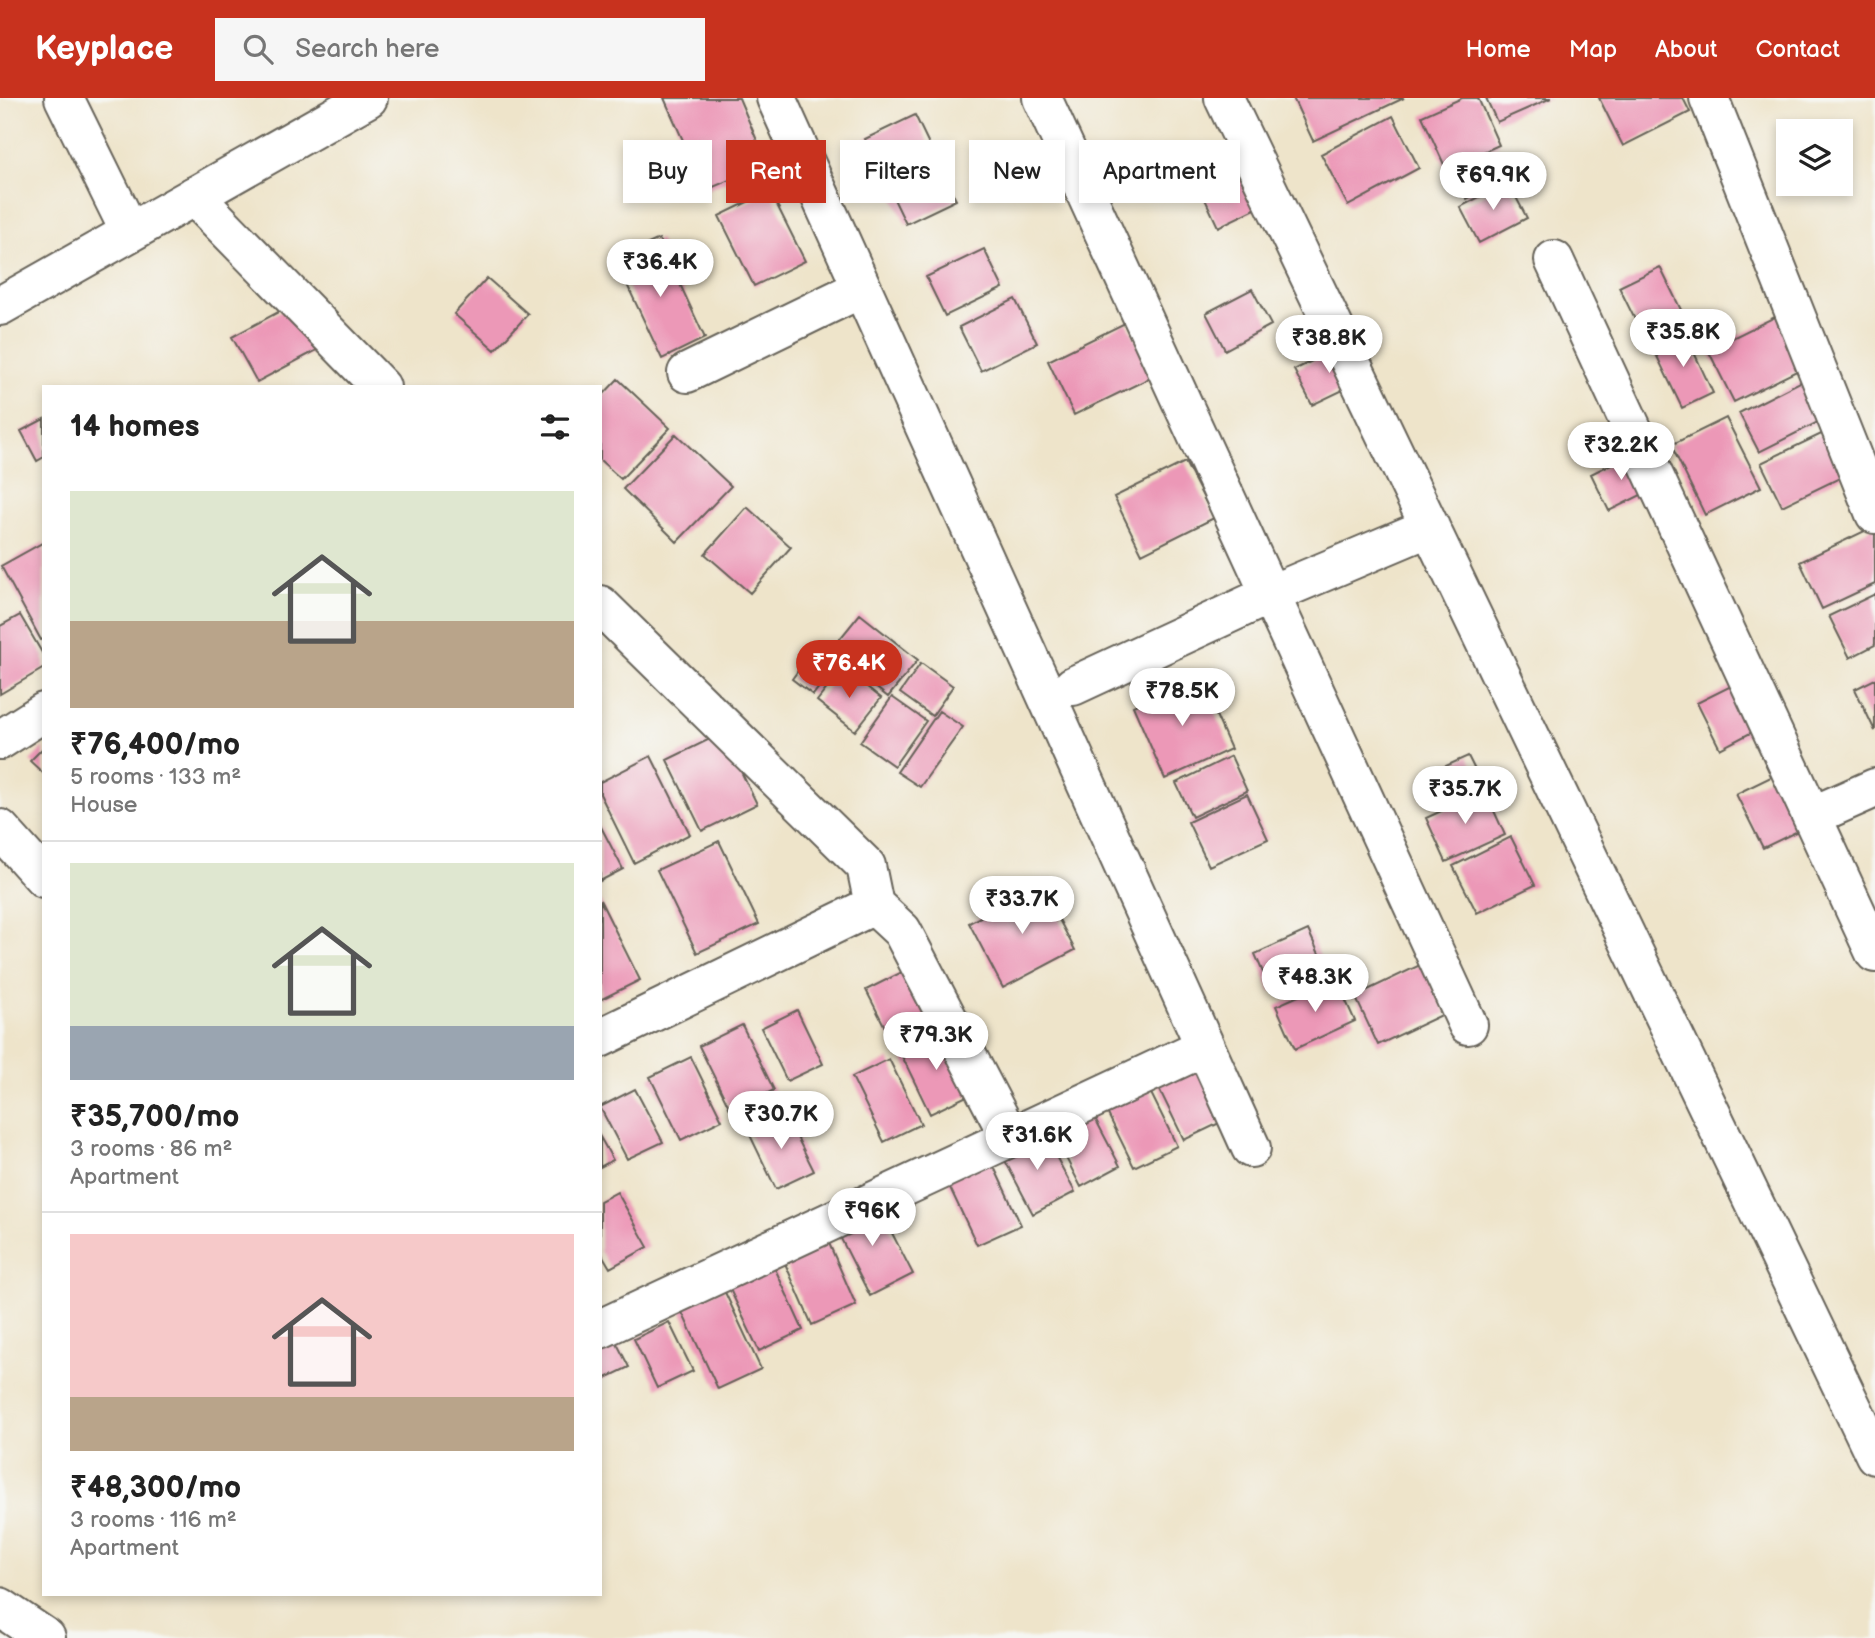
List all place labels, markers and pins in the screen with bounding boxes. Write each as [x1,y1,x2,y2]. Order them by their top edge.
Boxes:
pin: ₹69.9K [1436,152,1550,212]
pin: ₹36.4K [603,240,717,299]
pin: ₹35.8K [1626,310,1740,369]
pin: ₹38.8K [1272,316,1386,375]
pin: ₹32.2K [1564,422,1678,482]
pin: ₹76.4K [792,640,906,700]
pin: ₹78.5K [1125,668,1239,728]
pin: ₹35.7K [1408,766,1522,826]
pin: ₹33.7K [965,876,1079,936]
pin: ₹48.3K [1258,954,1372,1014]
pin: ₹79.3K [879,1012,993,1072]
pin: ₹30.7K [724,1091,838,1151]
pin: ₹31.6K [980,1112,1094,1172]
pin: ₹96K [831,1188,913,1248]

